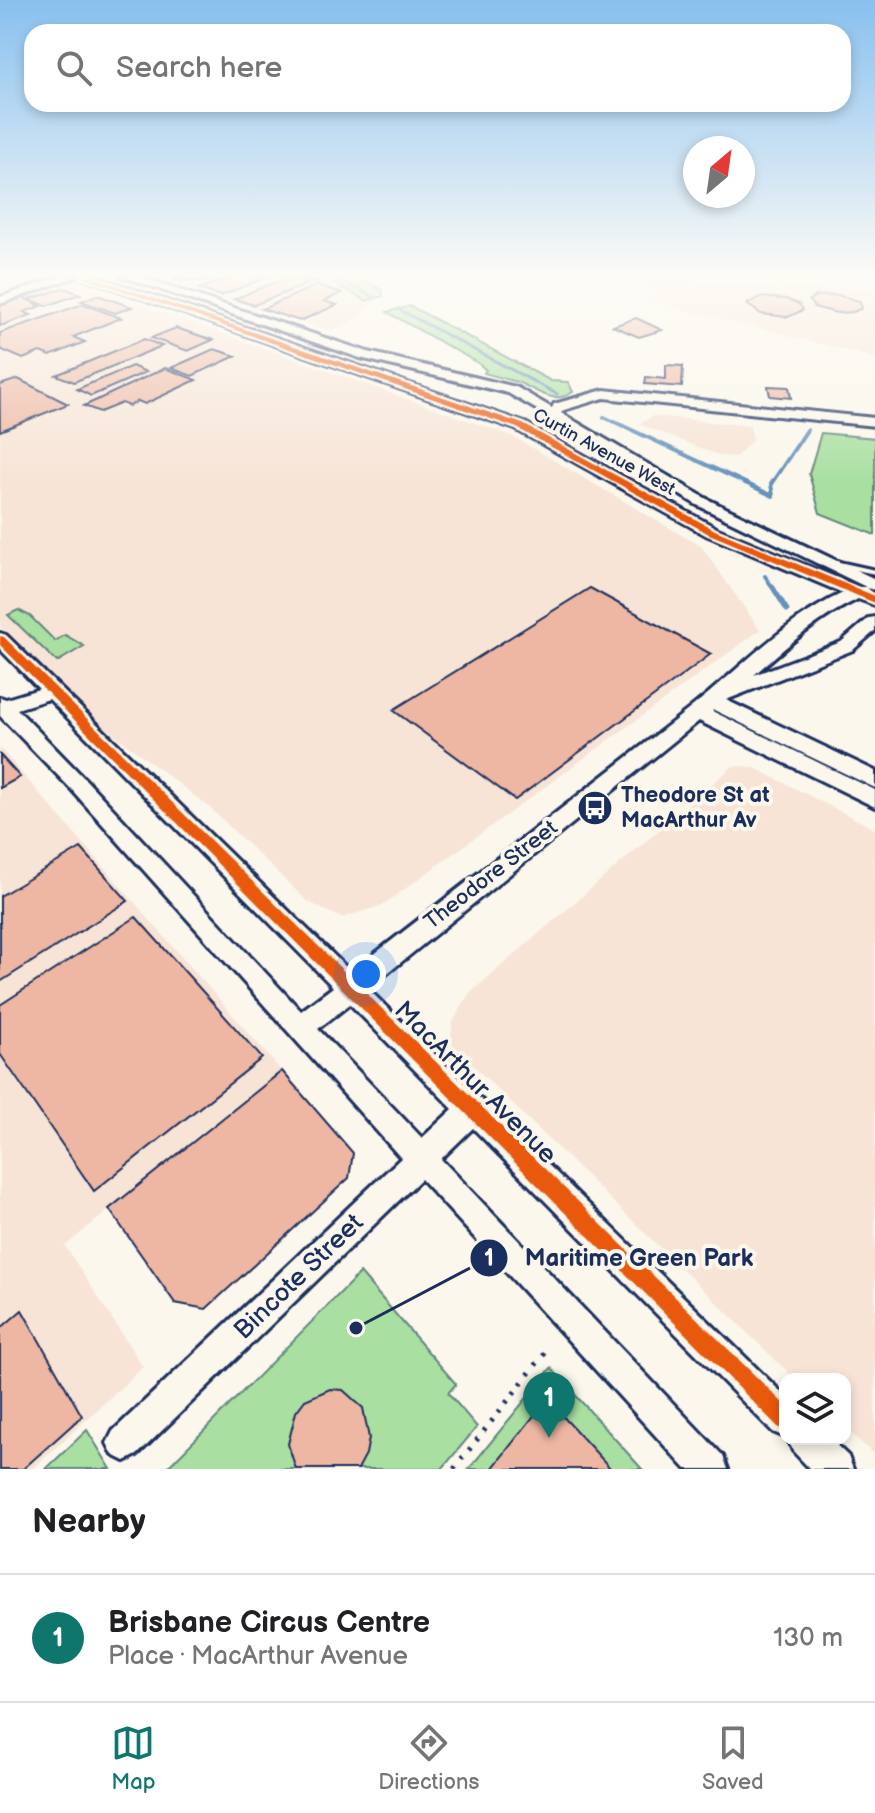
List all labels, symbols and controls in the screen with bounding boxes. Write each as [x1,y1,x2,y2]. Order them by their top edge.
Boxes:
search box [24,24,851,112]
icon: search [52,46,96,90]
text: Search here [116,50,282,86]
north arrow [683,136,755,208]
street label: Curtin Avenue West [529,404,679,500]
place label: Theodore St at MacArthur Av [621,782,770,834]
bus stop icon: Theodore St at MacArthur Av [576,789,614,827]
street label: Theodore Street [419,814,563,935]
your location [346,954,386,994]
street label: MacArthur Avenue [387,995,563,1171]
street label: Bincote Street [228,1208,370,1346]
callout: Maritime Green Park [469,1234,769,1282]
text: 1 [484,1244,494,1273]
text: Maritime Green Park [525,1244,754,1273]
pin: 1 [523,1372,575,1438]
map controls [779,1373,851,1445]
button: layers [779,1373,851,1445]
text: Nearby [32,1501,146,1542]
text: Brisbane Circus Centre [108,1605,430,1641]
text: 1 [53,1623,63,1654]
text: 130 m [773,1623,843,1654]
text: Place · MacArthur Avenue [108,1641,408,1672]
tab: Map [111,1721,156,1796]
tab: Directions [378,1721,479,1796]
tab: Saved [702,1721,764,1796]

